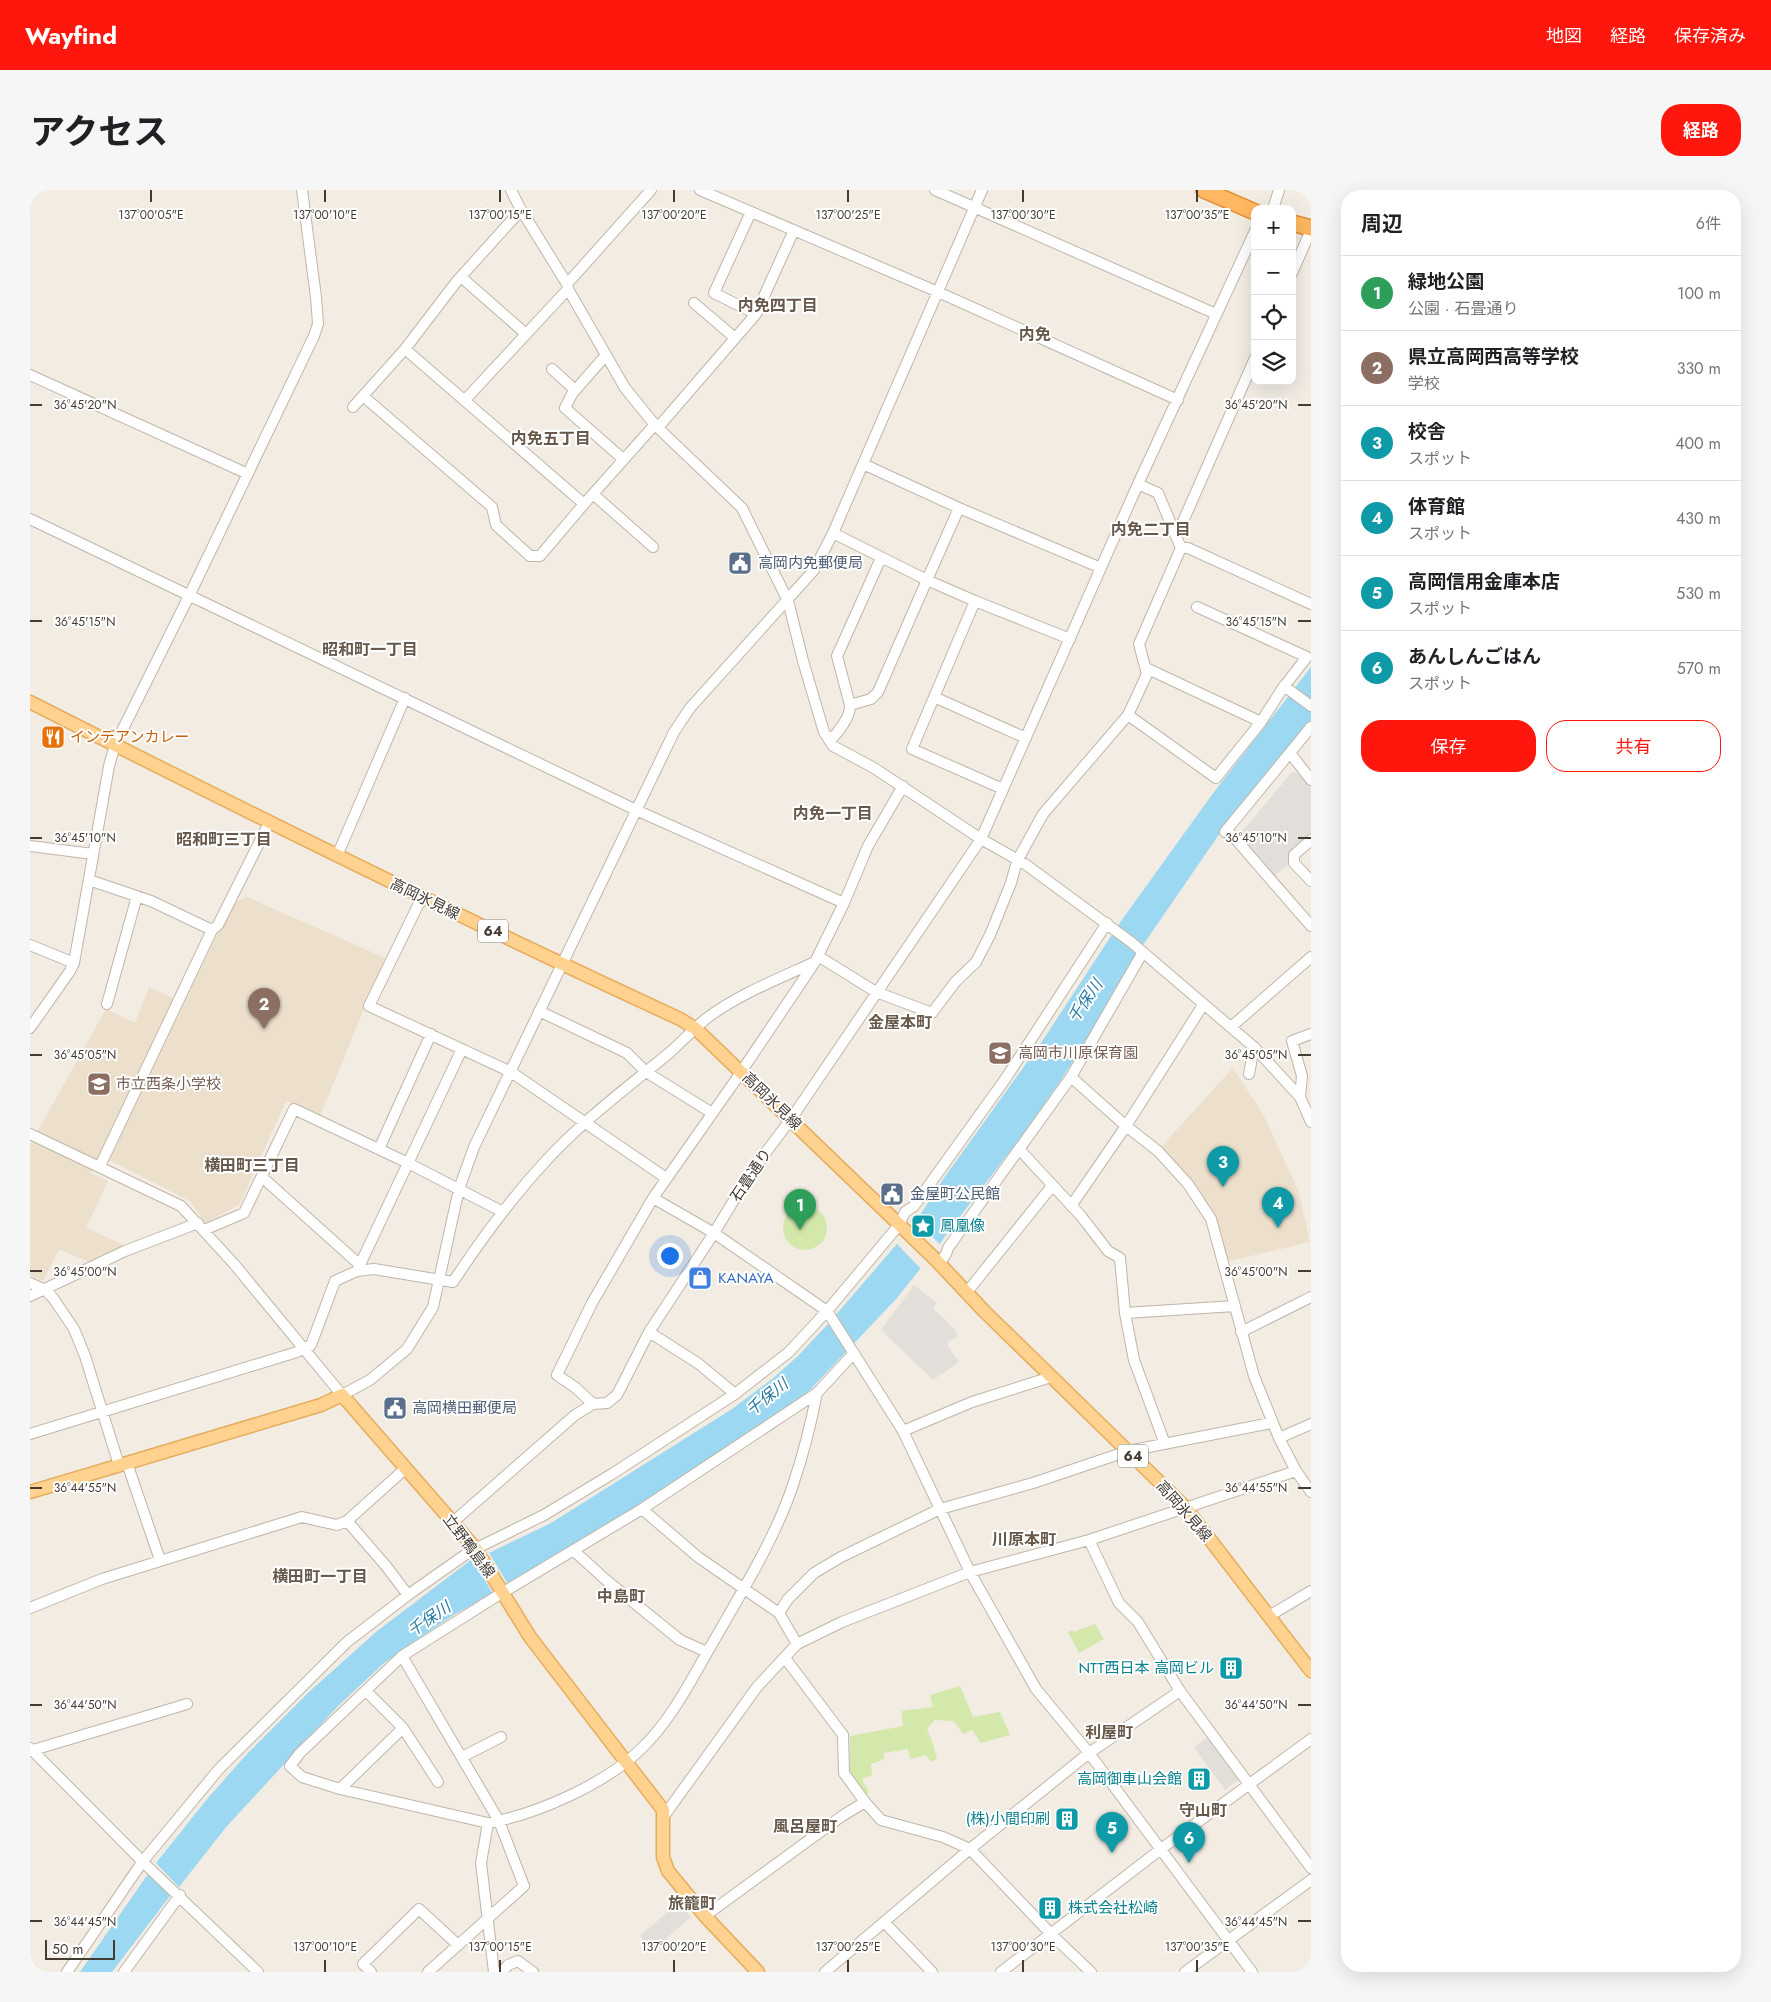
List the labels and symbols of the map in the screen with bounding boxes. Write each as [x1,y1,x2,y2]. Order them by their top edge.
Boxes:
text: 137°00'05"E [118,206,184,224]
text: 137°00'10"E [293,206,357,224]
text: 137°00'15"E [468,206,532,224]
text: 137°00'20"E [641,206,707,224]
text: 137°00'25"E [815,206,881,224]
text: 137°00'30"E [990,206,1056,224]
text: 137°00'35"E [1165,206,1229,224]
district label: 内免四丁目 [738,294,818,317]
district label: 内免 [1019,323,1051,346]
text: 36°45'20"N [54,396,116,414]
text: 36°45'20"N [1225,396,1287,414]
district label: 内免五丁目 [511,427,591,450]
district label: 内免二丁目 [1111,518,1191,541]
public building icon: 高岡内免郵便局 [727,550,753,576]
place label: 高岡内免郵便局 [758,552,863,574]
text: 36°45'15"N [54,613,116,631]
text: 36°45'15"N [1225,613,1287,631]
district label: 昭和町一丁目 [322,638,418,661]
restaurant icon: インデアンカレー [40,724,66,750]
place label: インデアンカレー [70,726,189,748]
district label: 内免一丁目 [793,802,873,825]
district label: 昭和町三丁目 [176,828,272,851]
text: 36°45'10"N [54,829,116,847]
text: 36°45'10"N [1225,829,1287,847]
street label: 高岡氷見線 [386,873,464,925]
road number: 64 [478,919,508,942]
water label: 千保川 [1062,973,1109,1027]
pin: 2 [248,988,280,1029]
district label: 金屋本町 [868,1011,932,1034]
school or university icon: 高岡市川原保育園 [987,1040,1013,1066]
place label: 高岡市川原保育園 [1018,1042,1138,1064]
text: 36°45'05"N [54,1046,116,1064]
text: 36°45'05"N [1225,1046,1287,1064]
street label: 高岡氷見線 [737,1067,807,1135]
school or university icon: 市立西条小学校 [86,1071,112,1097]
place label: 市立西条小学校 [116,1073,221,1095]
street label: 石畳通り [725,1144,777,1206]
pin: 3 [1207,1146,1239,1187]
district label: 横田町三丁目 [204,1154,300,1177]
public building icon: 金屋町公民館 [879,1181,905,1207]
place label: 金屋町公民館 [910,1183,1000,1205]
pin: 4 [1262,1187,1294,1228]
pin: 1 [784,1189,816,1230]
place icon: 鳳凰像 [910,1213,936,1239]
place label: 鳳凰像 [940,1215,985,1237]
your location [657,1243,683,1269]
text: 36°45'00"N [53,1263,117,1281]
text: 36°45'00"N [1224,1263,1288,1281]
shop icon: KANAYA [687,1265,713,1291]
place label: KANAYA [718,1267,774,1289]
water label: 千保川 [741,1372,794,1421]
public building icon: 高岡横田郵便局 [382,1395,408,1421]
place label: 高岡横田郵便局 [412,1397,517,1419]
road number: 64 [1118,1444,1148,1468]
street label: 高岡氷見線 [1151,1475,1217,1547]
text: 36°44'55"N [54,1479,116,1497]
text: 36°44'55"N [1225,1479,1287,1497]
street label: 立野鴨島線 [438,1509,500,1583]
district label: 川原本町 [992,1528,1056,1551]
district label: 横田町一丁目 [272,1565,368,1588]
district label: 中島町 [597,1585,645,1608]
water label: 千保川 [403,1595,457,1642]
building icon: NTT西日本 高岡ビル [1218,1655,1244,1681]
place label: NTT西日本 高岡ビル [1078,1657,1214,1679]
text: 36°44'50"N [53,1696,117,1714]
text: 36°44'50"N [1224,1696,1288,1714]
district label: 利屋町 [1085,1721,1133,1744]
building icon: 高岡御車山会館 [1186,1766,1212,1792]
place label: 高岡御車山会館 [1077,1768,1182,1790]
district label: 守山町 [1179,1799,1227,1822]
building icon: (株)小間印刷 [1054,1806,1080,1832]
place label: (株)小間印刷 [966,1808,1050,1830]
pin: 5 [1096,1812,1128,1853]
district label: 風呂屋町 [773,1815,837,1838]
pin: 6 [1173,1822,1205,1863]
district label: 旅籠町 [668,1892,716,1915]
building icon: 株式会社松崎 [1037,1895,1063,1921]
place label: 株式会社松崎 [1068,1897,1158,1919]
text: 36°44'45"N [54,1913,116,1931]
text: 36°44'45"N [1225,1913,1287,1931]
scale bar [45,1937,115,1960]
text: 137°00'10"E [293,1938,357,1956]
text: 137°00'15"E [468,1938,532,1956]
text: 137°00'20"E [641,1938,707,1956]
text: 137°00'25"E [815,1938,881,1956]
text: 137°00'30"E [990,1938,1056,1956]
text: 137°00'35"E [1165,1938,1229,1956]

